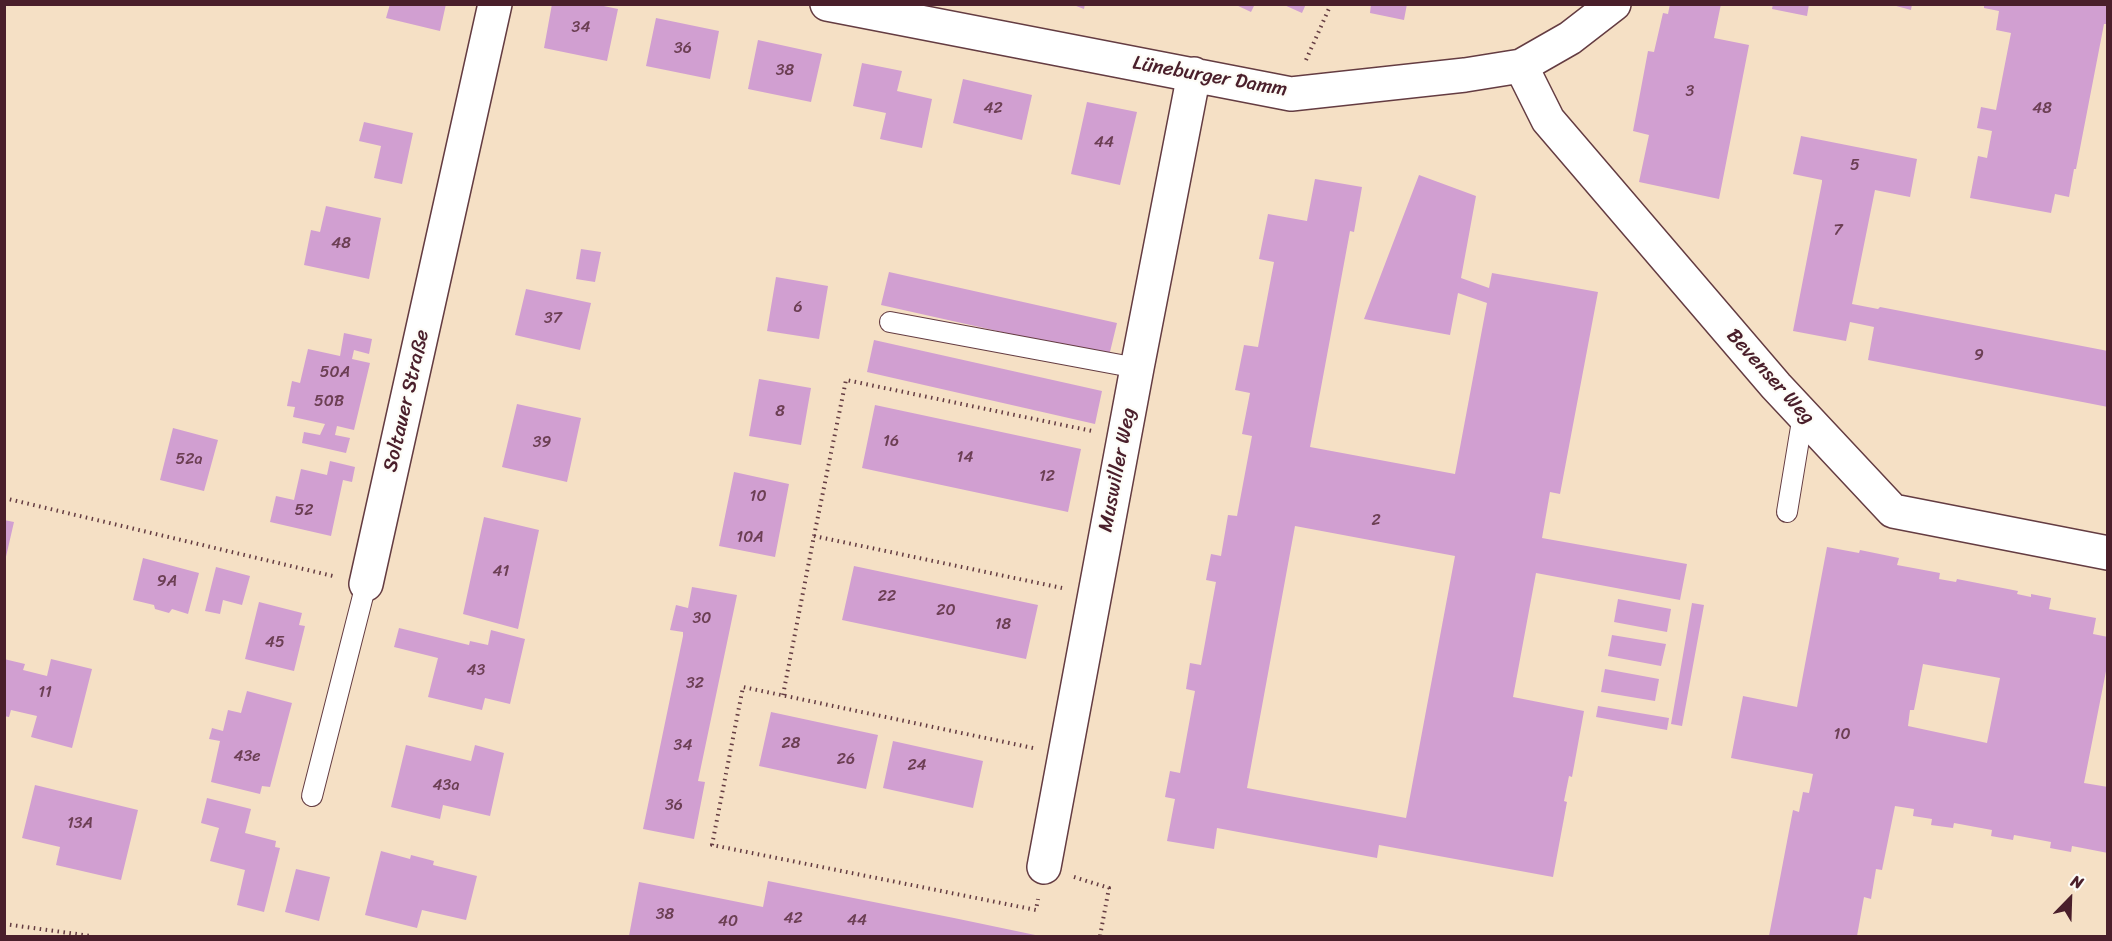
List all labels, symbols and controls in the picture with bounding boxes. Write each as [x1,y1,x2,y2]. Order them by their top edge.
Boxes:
house number: 34 [572,18,590,38]
house number: 36 [674,39,692,59]
street label: Lüneburger Damm [1131,52,1289,102]
house number: 38 [776,61,794,81]
house number: 3 [1686,82,1694,102]
house number: 42 [983,99,1003,119]
house number: 48 [2032,99,2052,119]
house number: 44 [1094,133,1114,153]
house number: 5 [1850,156,1860,176]
house number: 7 [1833,221,1843,241]
house number: 48 [331,234,351,254]
house number: 6 [793,298,803,318]
house number: 37 [544,309,562,329]
street label: Bevenser Weg [1721,324,1819,430]
street label: Soltauer Straße [379,328,435,474]
house number: 9 [1974,346,1984,366]
house number: 50A [320,363,350,383]
house number: 50B [314,392,344,412]
house number: 8 [775,402,785,422]
street label: Muswiller Weg [1094,406,1142,534]
house number: 16 [883,432,899,452]
house number: 39 [533,433,551,453]
house number: 14 [957,448,973,468]
house number: 52a [175,450,203,470]
house number: 12 [1039,467,1055,487]
house number: 10 [750,487,766,507]
house number: 52 [294,501,314,521]
house number: 2 [1371,511,1381,531]
house number: 10A [736,528,764,548]
house number: 41 [493,562,509,582]
house number: 9A [157,572,177,592]
house number: 22 [878,587,896,607]
house number: 20 [936,601,956,621]
house number: 30 [693,609,711,629]
house number: 18 [995,615,1011,635]
house number: 45 [265,633,285,653]
house number: 43 [467,661,485,681]
house number: 32 [686,674,704,694]
house number: 11 [38,683,52,703]
house number: 10 [1834,725,1850,745]
house number: 28 [782,734,800,754]
house number: 34 [674,736,692,756]
house number: 43e [233,747,261,767]
house number: 26 [837,750,855,770]
house number: 24 [907,756,927,776]
house number: 43a [433,776,459,796]
house number: 36 [665,796,683,816]
house number: 13A [67,814,93,834]
text: N [2066,866,2088,897]
north arrow [2040,869,2100,929]
house number: 38 [656,905,674,925]
house number: 42 [783,909,803,929]
house number: 44 [847,911,867,931]
house number: 40 [718,912,738,932]

